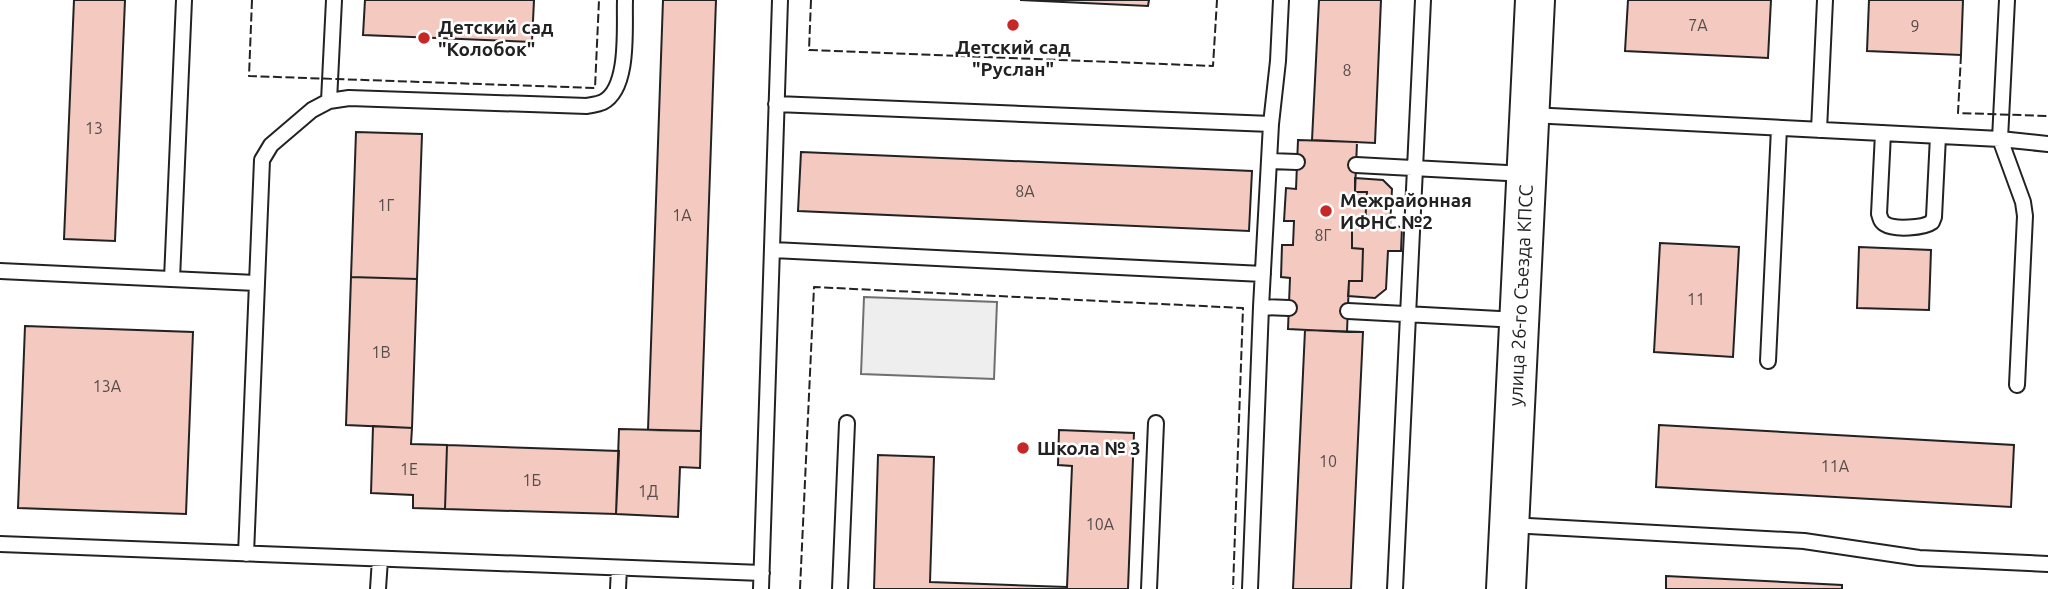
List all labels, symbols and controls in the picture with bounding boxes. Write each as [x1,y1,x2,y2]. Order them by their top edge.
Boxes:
place label: Детский сад "Колобок" [438,16,554,60]
house number: 7А [1688,16,1708,34]
marker: Детский сад "Руслан" [1005,17,1021,33]
house number: 9 [1910,17,1920,35]
marker: Детский сад "Колобок" [416,30,432,46]
place label: Детский сад "Руслан" [955,36,1071,80]
house number: 8 [1342,61,1352,79]
house number: 13 [85,119,103,137]
house number: 8А [1015,182,1035,200]
street label: улица 26-го Съезда КПСС [1504,184,1537,407]
place label: Межрайонная ИФНС №2 [1340,189,1472,233]
house number: 1Г [378,196,395,214]
marker: Межрайонная ИФНС №2 [1318,203,1334,219]
house number: 1А [672,206,692,224]
house number: 8Г [1315,226,1332,244]
house number: 11 [1687,290,1705,308]
house number: 1В [371,343,391,361]
house number: 13А [93,377,122,395]
place label: Школа № 3 [1037,437,1141,459]
marker: Школа № 3 [1015,440,1031,456]
house number: 10 [1319,452,1337,470]
house number: 11А [1821,457,1850,475]
house number: 1Е [400,460,418,478]
house number: 1Б [523,471,542,489]
house number: 1Д [638,482,658,500]
house number: 10А [1086,515,1115,533]

